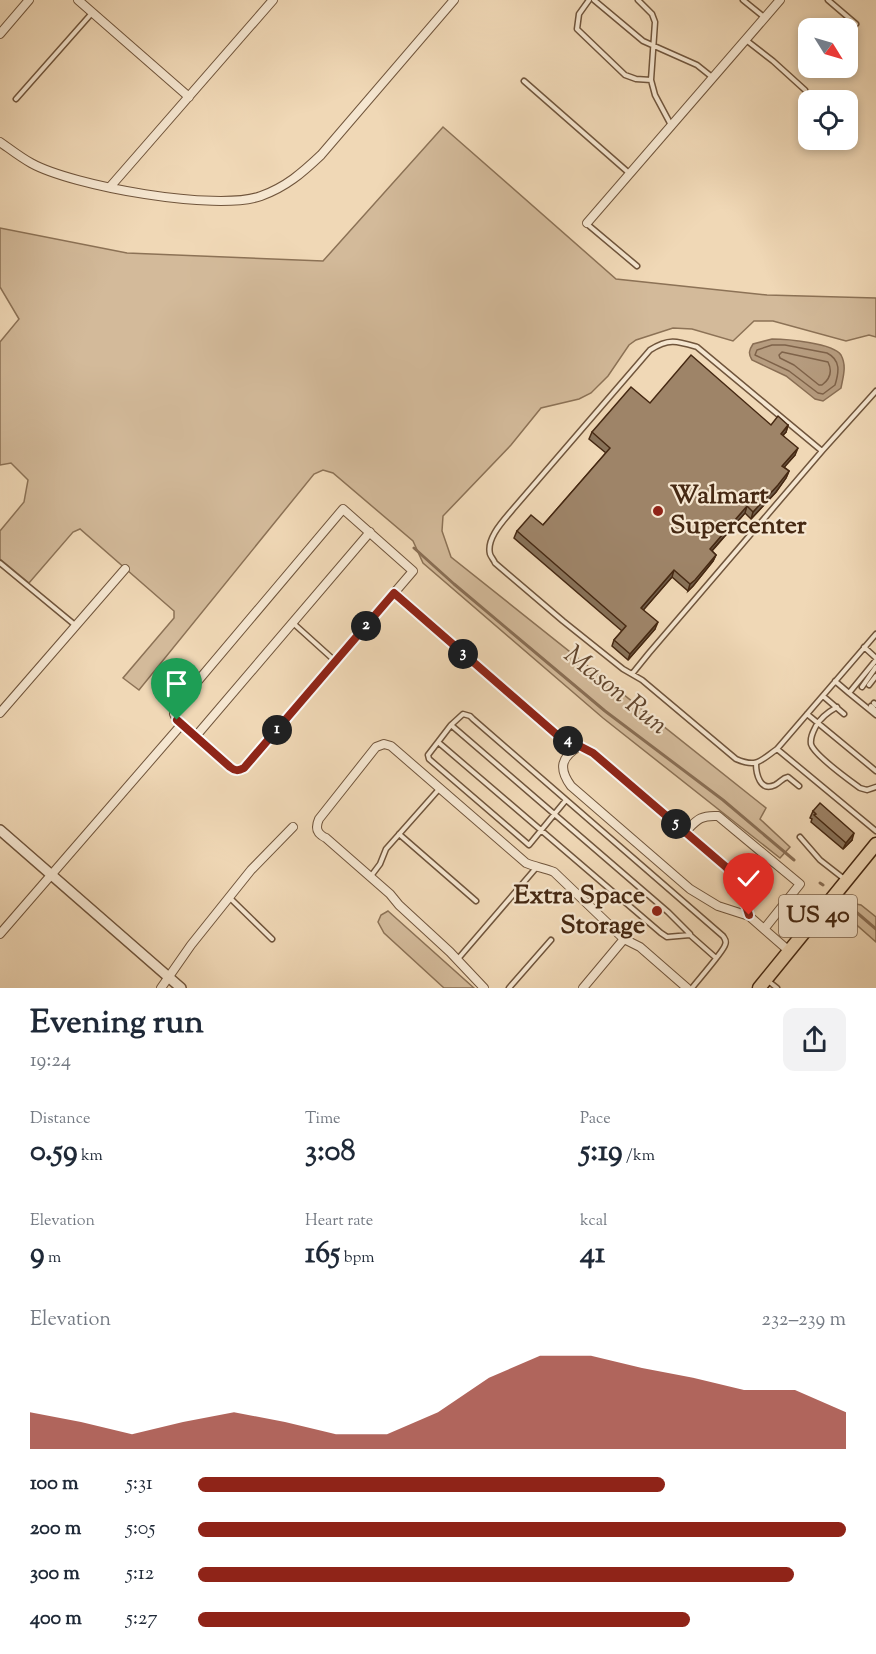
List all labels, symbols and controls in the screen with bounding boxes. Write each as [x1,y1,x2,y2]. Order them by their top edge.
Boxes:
north arrow [798,18,858,78]
map controls [798,18,858,150]
button: locate [798,90,858,150]
place label: Walmart Supercenter [670,478,807,545]
marker: Walmart Supercenter [651,504,665,518]
pin: 2 [351,611,381,641]
text: 2 [362,614,370,637]
water label: Mason Run [554,637,676,745]
pin: 3 [448,639,478,669]
text: 3 [460,642,466,665]
pin [151,658,202,720]
icon: arrive [160,667,193,700]
pin: 1 [262,715,292,745]
text: 1 [274,718,280,741]
pin: 4 [553,726,583,756]
text: 4 [564,729,572,752]
pin: 5 [661,809,691,839]
text: 5 [673,812,679,835]
pin [723,853,774,915]
icon: check [732,862,765,895]
place label: Extra Space Storage [514,878,645,945]
road number: US 40 [779,895,857,937]
marker: Extra Space Storage [650,904,664,918]
text: Evening run [30,1000,204,1048]
button: share [783,1008,846,1071]
text: 19:24 [30,1047,71,1076]
text: Distance [30,1108,90,1131]
text: Time [305,1108,341,1131]
text: Pace [580,1108,611,1131]
text: 0.59 [30,1131,77,1174]
text: 3:08 [305,1131,356,1174]
text: 5:19 [580,1131,623,1174]
text: km [77,1145,103,1168]
text: /km [623,1145,655,1168]
text: Elevation [30,1210,95,1233]
text: Heart rate [305,1210,373,1233]
text: kcal [580,1210,608,1233]
text: 9 [30,1233,45,1276]
text: 165 [305,1233,340,1276]
text: 41 [580,1233,605,1276]
text: m [45,1247,61,1270]
text: bpm [340,1247,375,1270]
text: Elevation [30,1306,111,1335]
text: 232–239 m [762,1306,846,1335]
text: 100 m [30,1470,79,1499]
text: 5:31 [126,1470,153,1499]
text: 200 m [30,1515,81,1544]
text: 5:05 [126,1515,155,1544]
text: 300 m [30,1560,80,1589]
text: 5:12 [126,1560,154,1589]
text: 400 m [30,1605,82,1634]
text: 5:27 [126,1605,157,1634]

